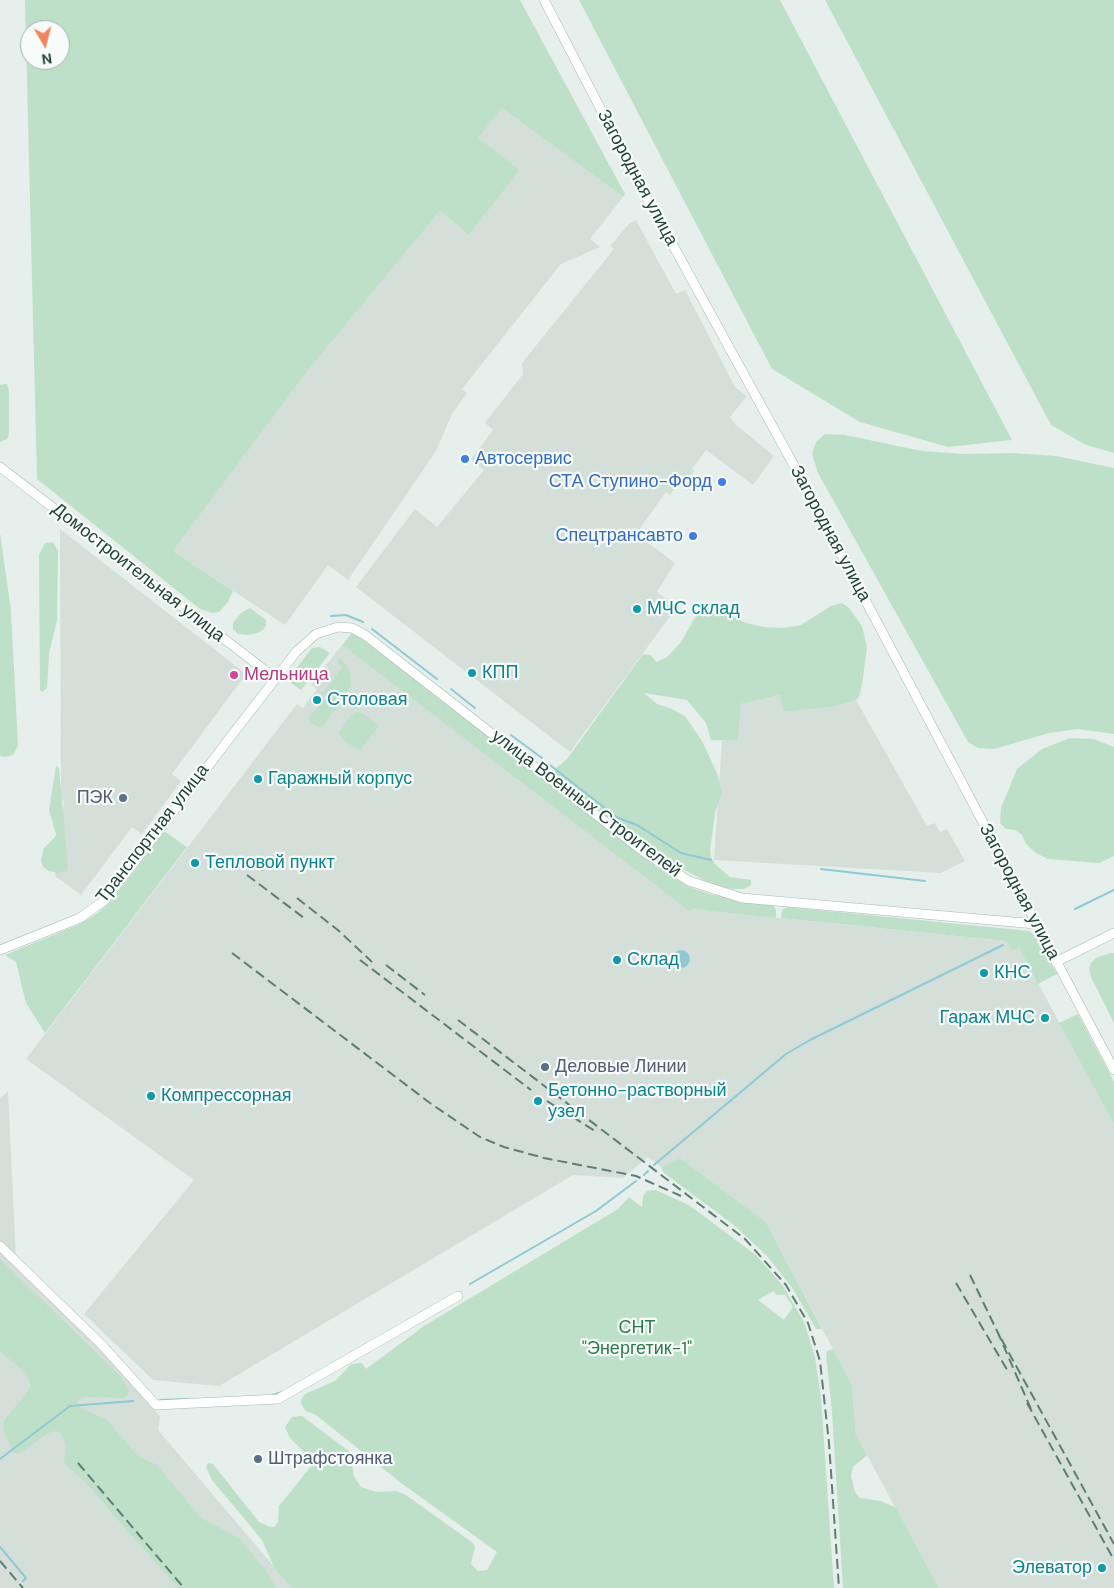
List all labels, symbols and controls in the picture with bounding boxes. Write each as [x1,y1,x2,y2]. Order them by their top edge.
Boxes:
north arrow [20,20,70,70]
text: N [41,49,53,68]
street label: Загородная улица [592,106,682,250]
place label: Автосервис [475,448,572,470]
marker: Автосервис [459,453,471,465]
street label: Загородная улица [785,462,875,606]
place label: СТА Ступино-Форд [549,471,712,493]
marker: СТА Ступино-Форд [716,476,728,488]
street label: Домостроительная улица [47,499,229,647]
place label: Спецтрансавто [555,525,683,547]
marker: Спецтрансавто [687,530,699,542]
place label: МЧС склад [647,598,740,620]
marker: МЧС склад [631,603,643,615]
place label: КПП [482,662,518,684]
place label: Мельница [244,664,329,686]
marker: КПП [466,667,478,679]
marker: Мельница [228,669,240,681]
place label: Столовая [327,689,407,711]
marker: Столовая [311,694,323,706]
street label: улица Военных Строителей [487,725,685,883]
street label: Транспортная улица [92,760,214,908]
place label: Гаражный корпус [268,768,412,790]
marker: Гаражный корпус [252,773,264,785]
place label: ПЭК [77,787,113,809]
marker: ПЭК [117,792,129,804]
street label: Загородная улица [974,820,1064,964]
place label: Тепловой пункт [205,852,335,874]
marker: Тепловой пункт [189,857,201,869]
place label: Склад [627,949,679,971]
marker: Склад [611,954,623,966]
place label: КНС [994,962,1030,984]
marker: КНС [978,967,990,979]
place label: Гараж МЧС [940,1007,1035,1029]
marker: Гараж МЧС [1039,1012,1051,1024]
place label: Деловые Линии [555,1056,687,1078]
marker: Деловые Линии [539,1061,551,1073]
place label: Бетонно-растворный узел [548,1080,726,1122]
place label: Компрессорная [161,1085,292,1107]
marker: Компрессорная [145,1090,157,1102]
marker: Бетонно-растворный узел [532,1095,544,1107]
park label: СНТ "Энергетик-1" [582,1317,692,1360]
place label: Штрафстоянка [268,1448,393,1470]
marker: Штрафстоянка [252,1453,264,1465]
place label: Элеватор [1012,1557,1092,1579]
marker: Элеватор [1096,1562,1108,1574]

